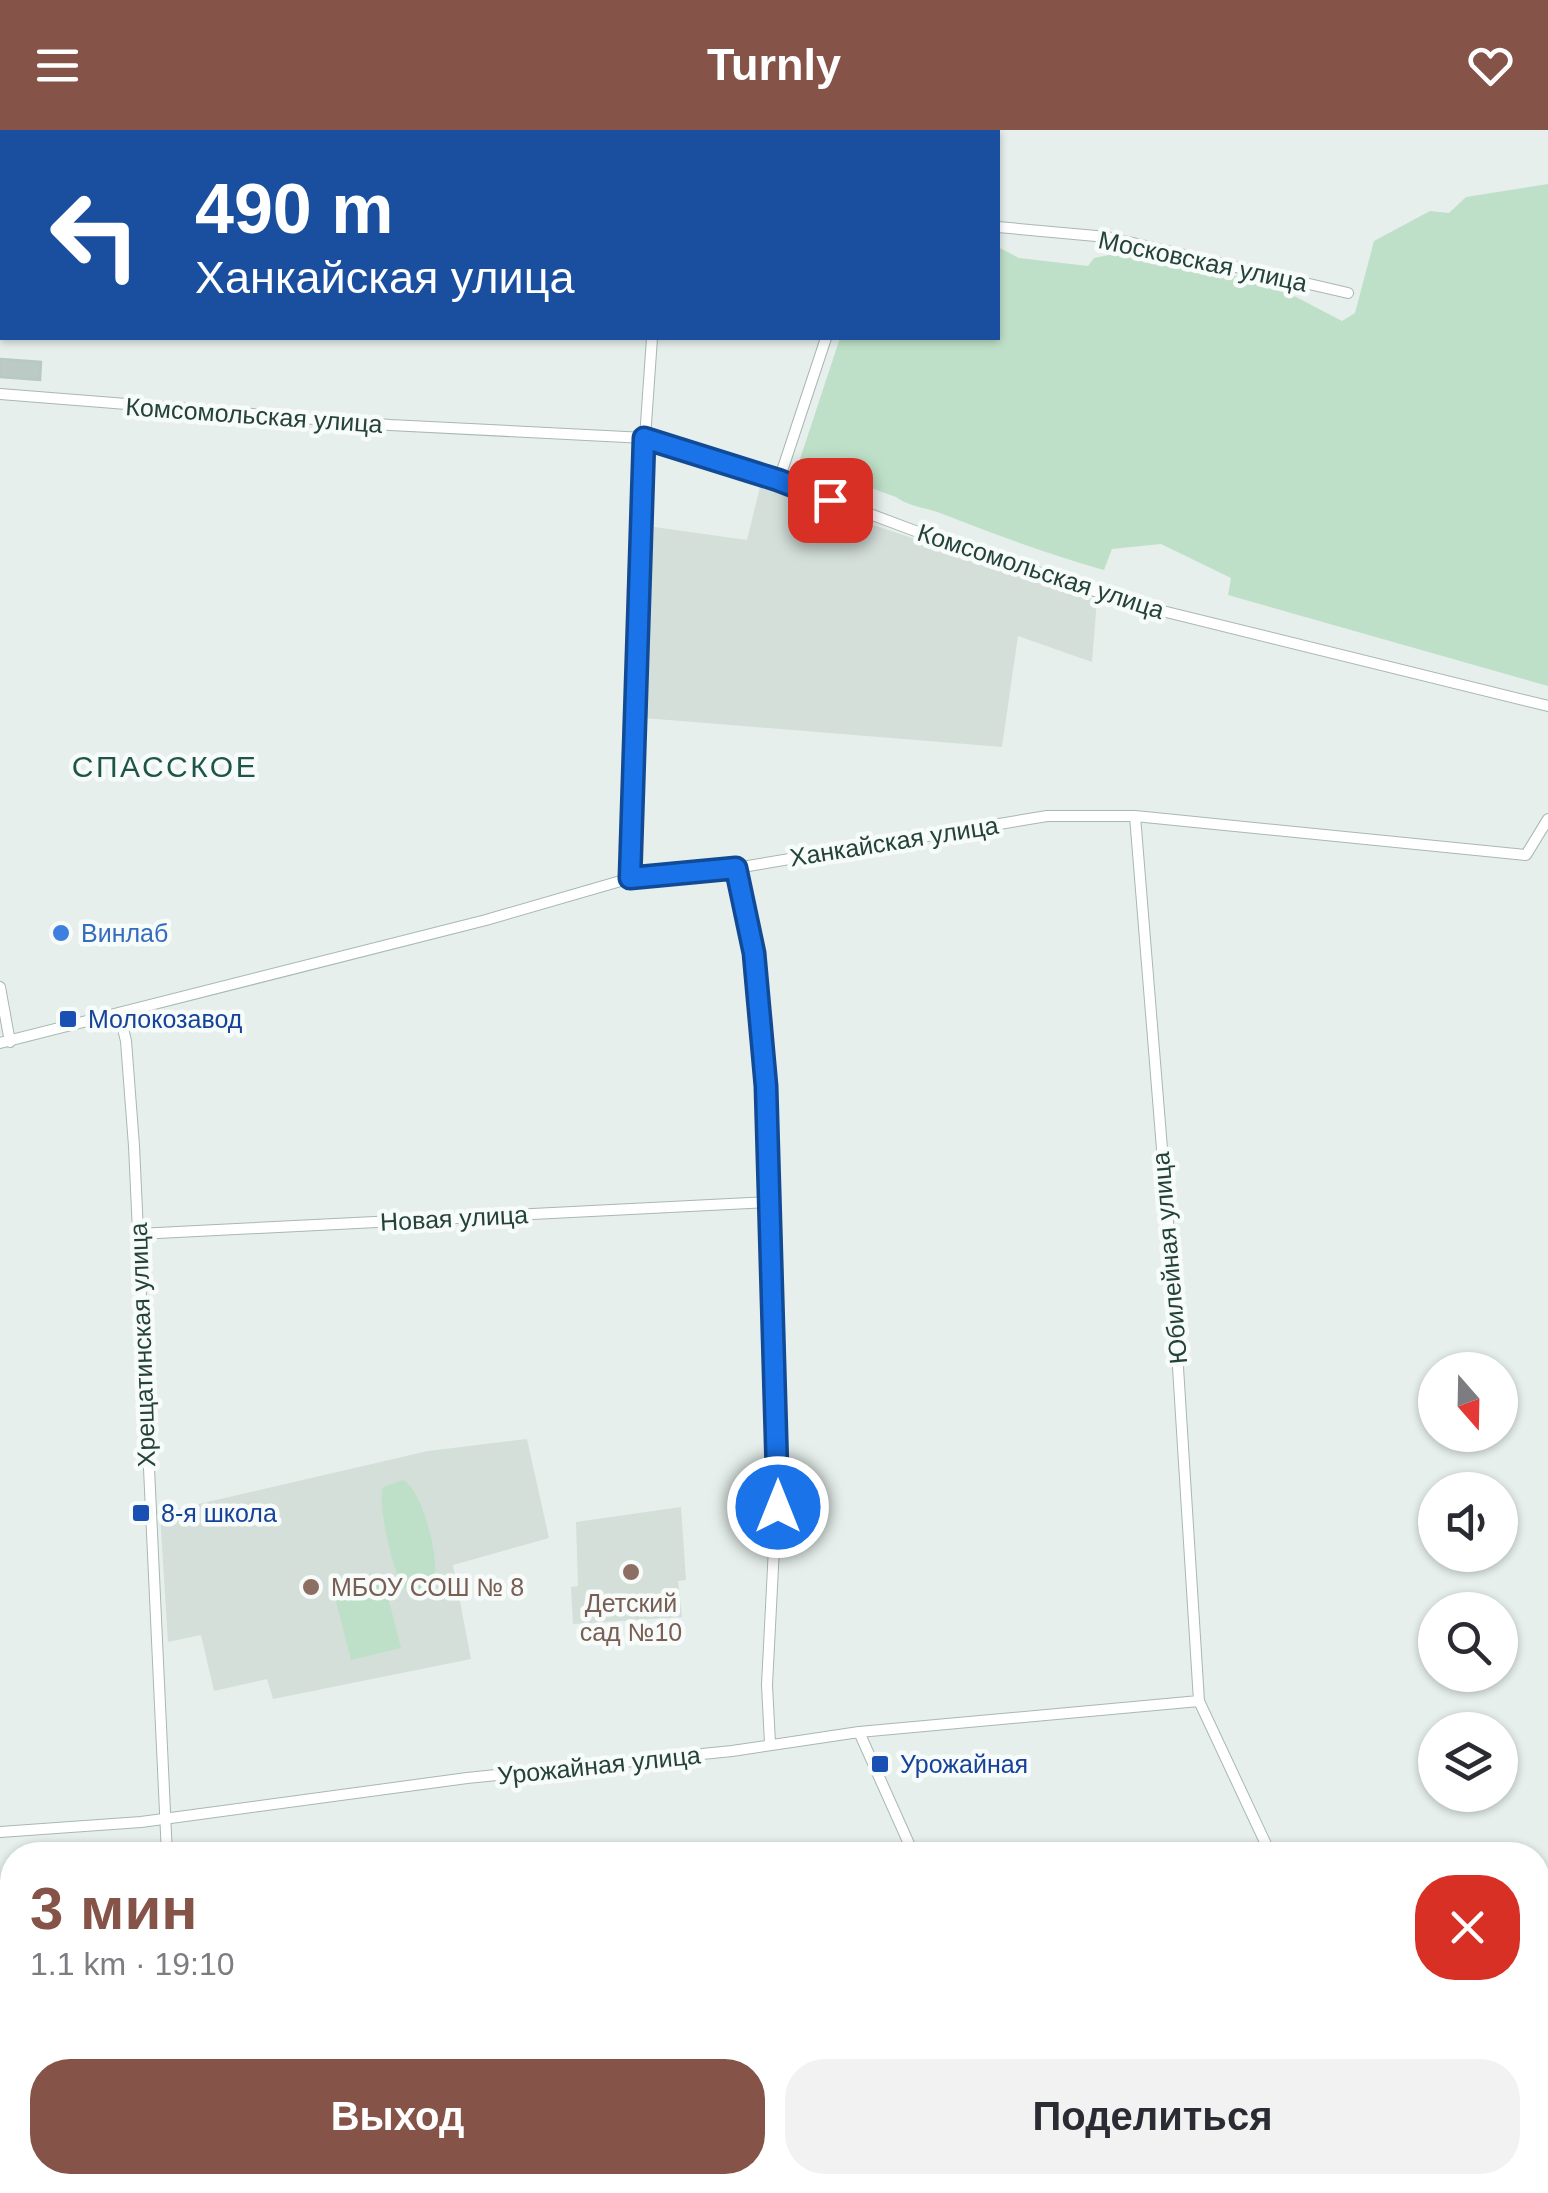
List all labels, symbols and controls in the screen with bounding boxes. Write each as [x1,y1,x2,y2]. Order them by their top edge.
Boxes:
icon: menu [30,38,85,93]
icon: heart [1463,38,1518,93]
text: Turnly [707,39,841,90]
icon: left [30,170,160,300]
text: 490 m [195,170,393,248]
street label: Московская улица [1096,225,1310,297]
text: Ханкайская улица [195,252,575,303]
street label: Комсомольская улица [125,392,384,438]
pin [788,458,873,543]
icon: arrive [803,473,858,528]
street label: Комсомольская улица [914,518,1168,624]
district label: СПАССКОЕ [72,750,258,783]
street label: Ханкайская улица [788,811,1000,871]
place label: Винлаб [81,919,168,947]
marker: Винлаб [50,922,72,944]
place label: Молокозавод [88,1005,243,1033]
marker: Молокозавод [57,1008,79,1030]
street label: Юбилейная улица [1146,1151,1192,1365]
street label: Новая улица [379,1200,529,1236]
street label: Хрещатинская улица [124,1222,160,1468]
north arrow [1418,1352,1518,1452]
map controls [1418,1352,1518,1812]
position arrow [726,1455,830,1559]
button: sound [1418,1472,1518,1572]
place label: 8-я школа [161,1499,277,1527]
marker: 8-я школа [130,1502,152,1524]
marker: Детский сад №10 [620,1561,642,1583]
place label: МБОУ СОШ № 8 [331,1573,524,1601]
marker: МБОУ СОШ № 8 [300,1576,322,1598]
place label: Детский сад №10 [580,1589,682,1646]
button: search [1418,1592,1518,1692]
button: layers [1418,1712,1518,1812]
street label: Урожайная улица [496,1740,702,1790]
place label: Урожайная [900,1750,1028,1778]
marker: Урожайная [869,1753,891,1775]
text: 3 мин [30,1875,198,1942]
button: close [1415,1875,1520,1980]
text: 1.1 km · 19:10 [30,1946,235,1982]
button: Выход [30,2059,765,2174]
button: Поделиться [785,2059,1520,2174]

